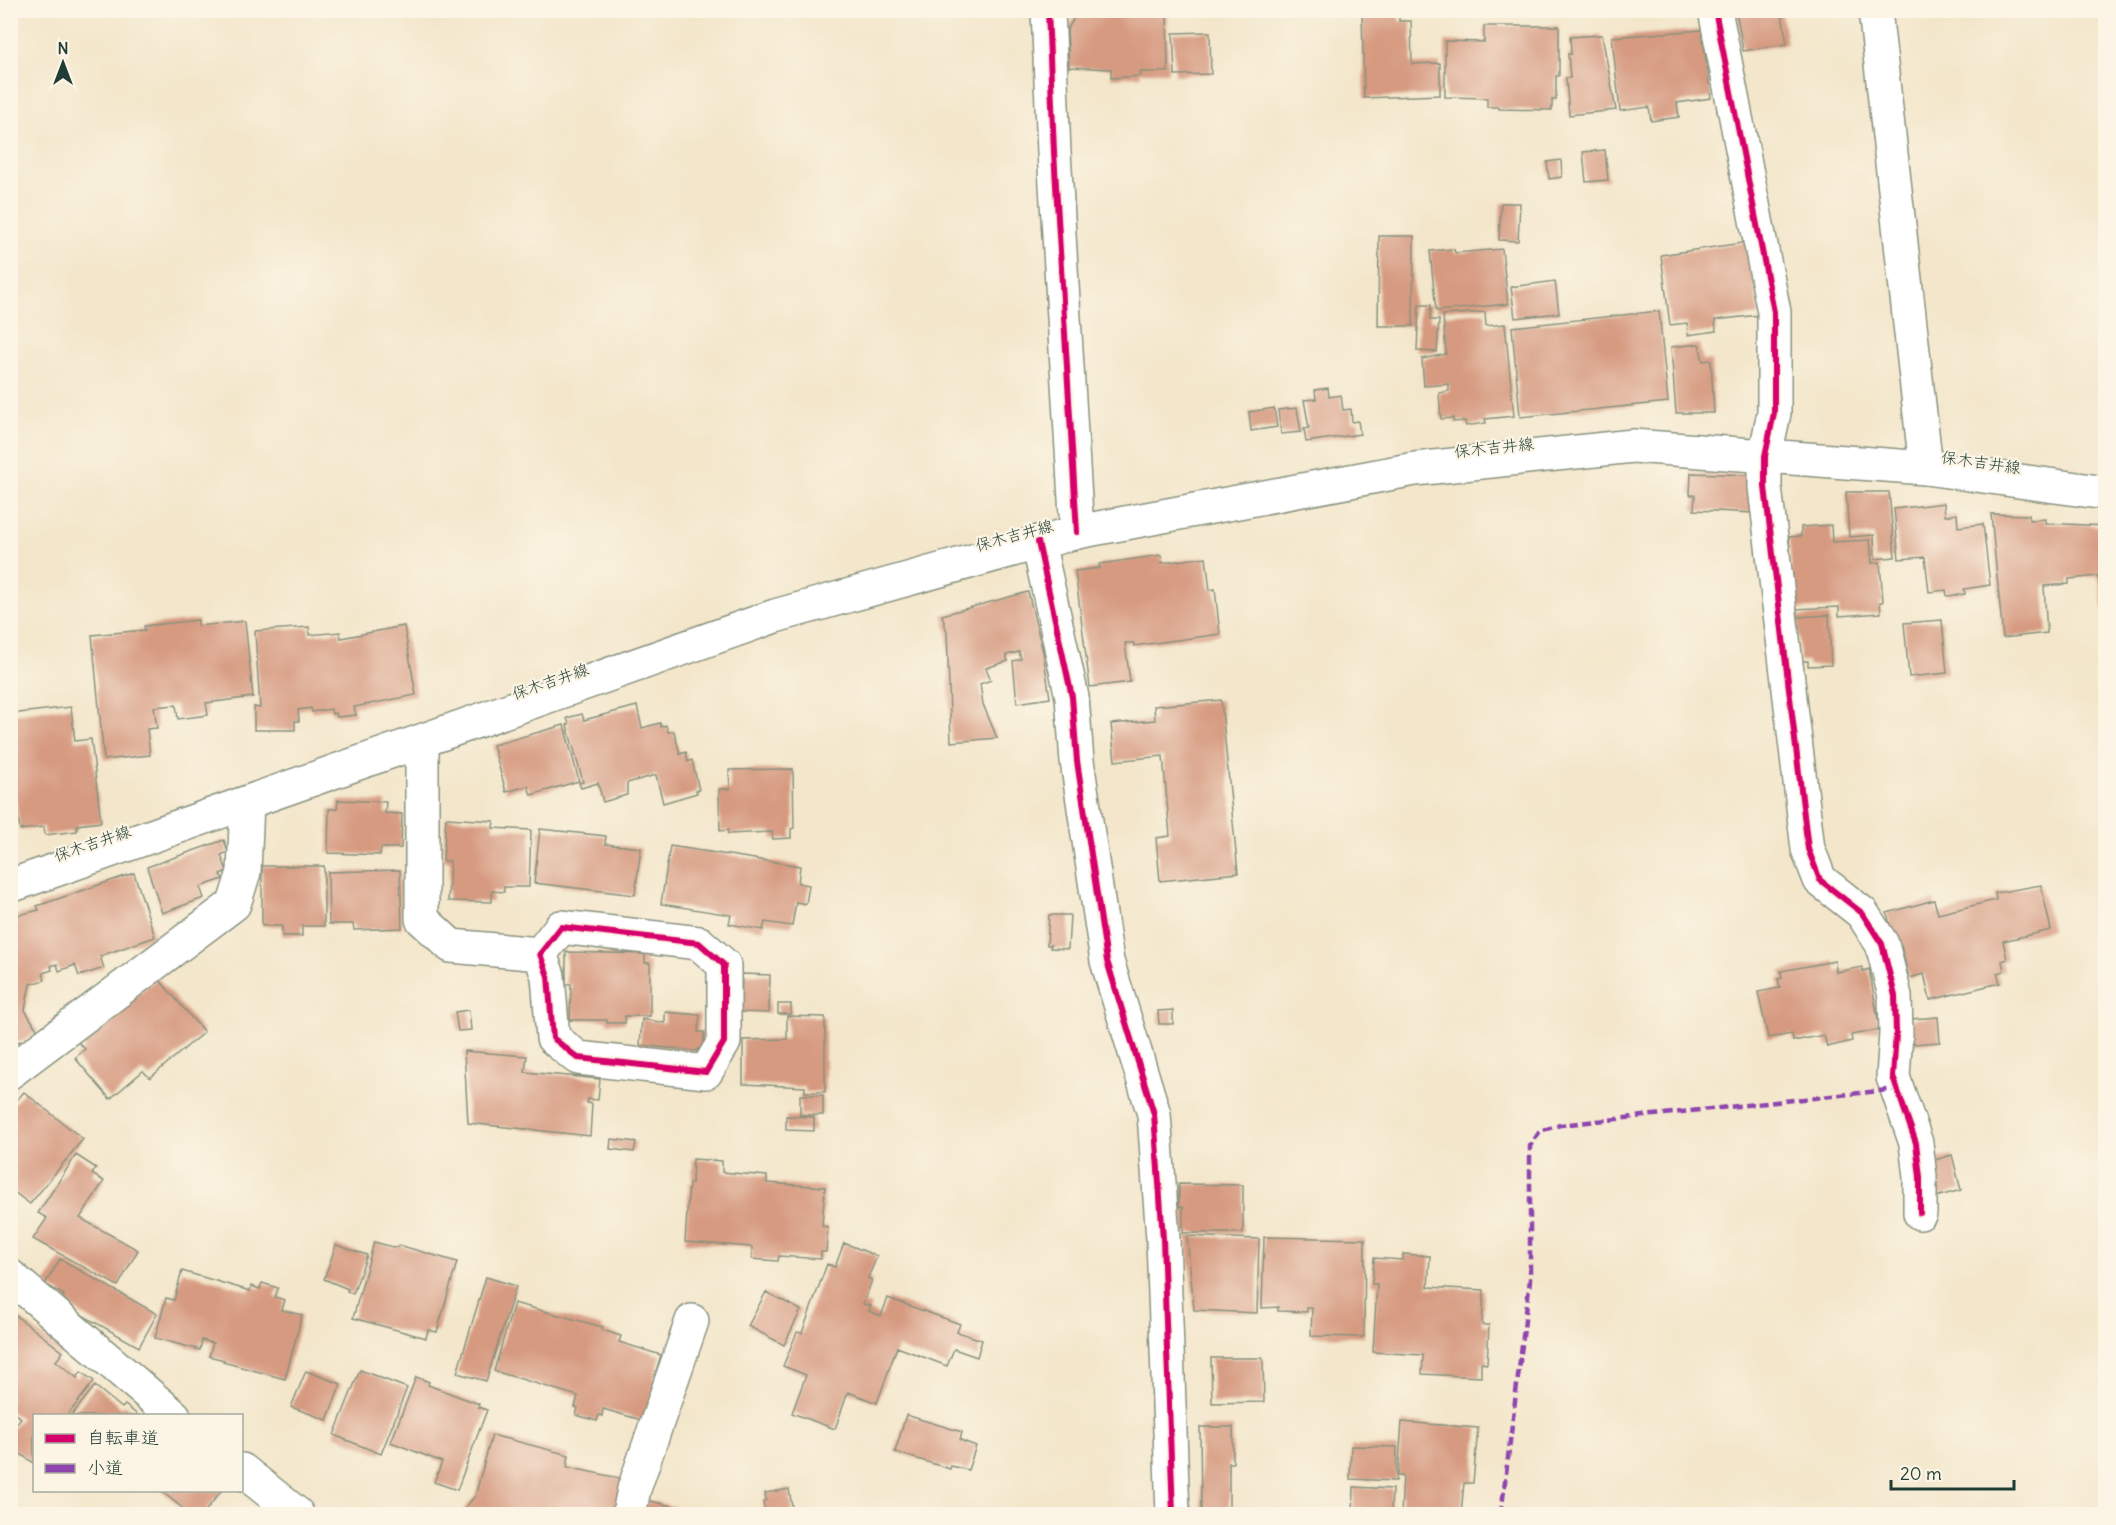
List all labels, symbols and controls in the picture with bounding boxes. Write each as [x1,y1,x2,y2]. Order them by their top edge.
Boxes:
north arrow [33,33,93,93]
text: N [57,38,69,58]
street label: 保木吉井線 [1453,433,1535,461]
street label: 保木吉井線 [1940,447,2022,477]
street label: 保木吉井線 [973,515,1055,555]
street label: 保木吉井線 [509,659,591,703]
street label: 保木吉井線 [51,821,133,865]
legend [33,1414,243,1492]
text: 自転車道 [87,1426,159,1449]
scale bar [1891,1453,2014,1491]
text: 小道 [87,1456,123,1479]
text: 20 m [1900,1462,1942,1485]

